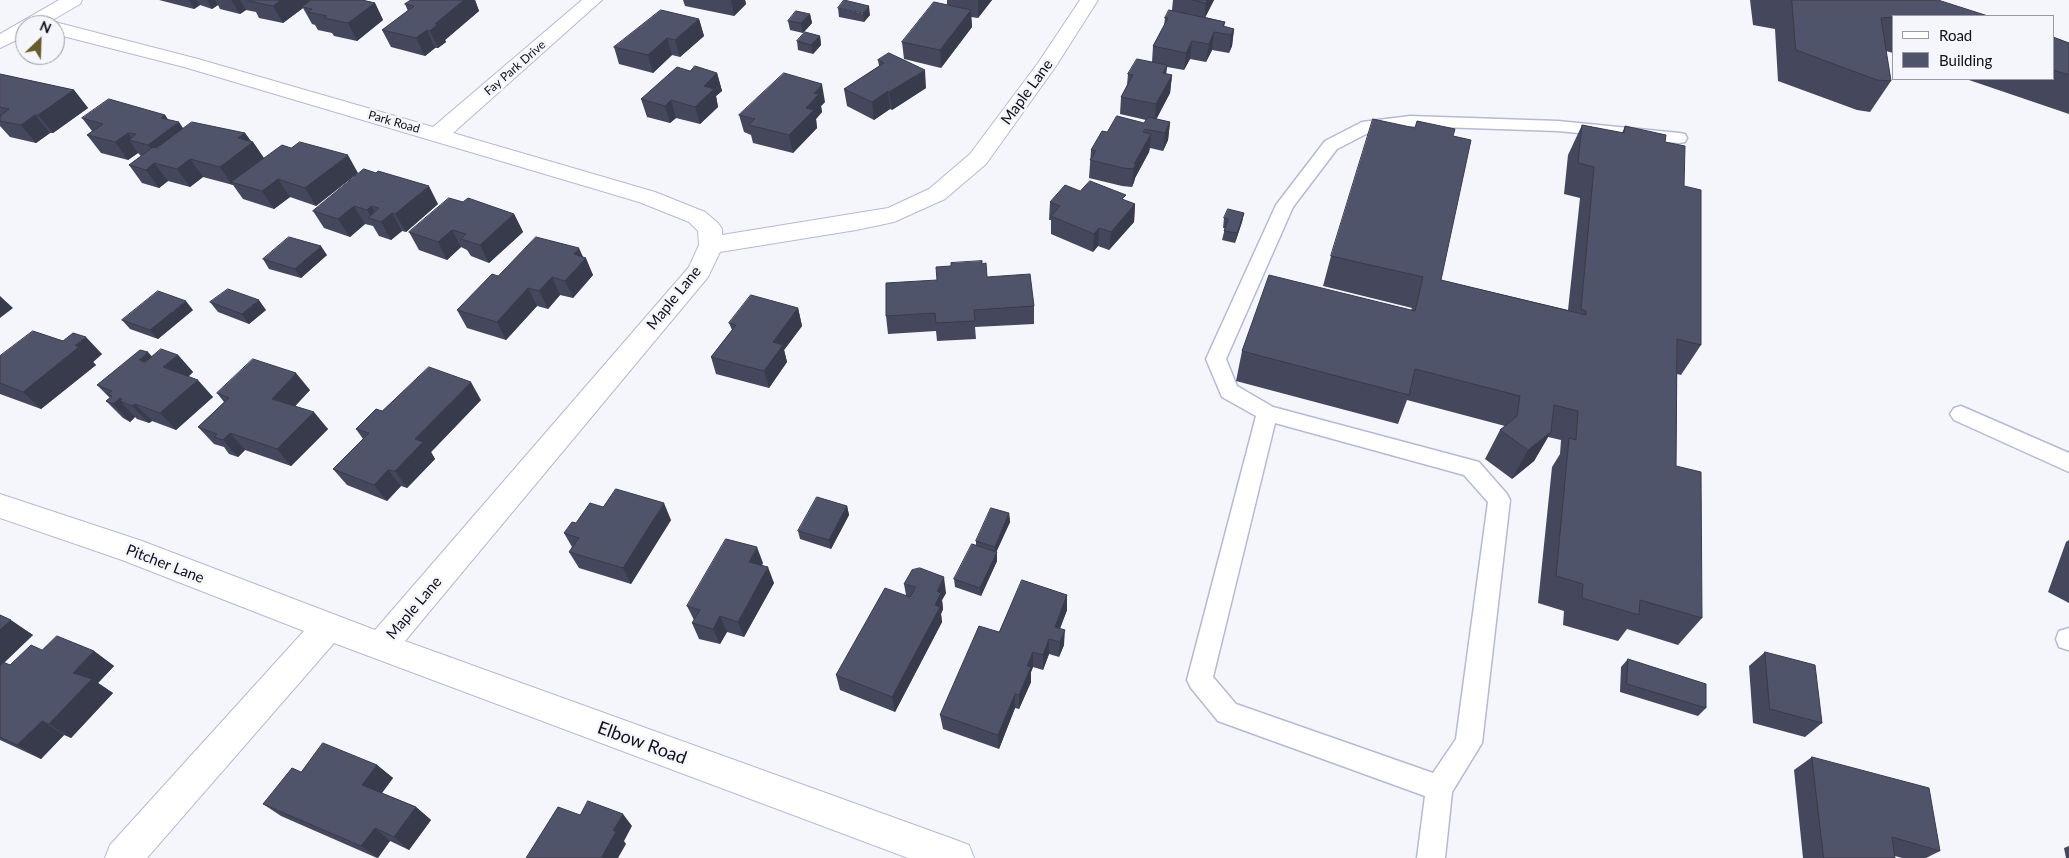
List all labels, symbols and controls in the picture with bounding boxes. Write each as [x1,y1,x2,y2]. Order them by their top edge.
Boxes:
north arrow [15,15,65,65]
legend [1892,15,2054,80]
text: N [38,17,54,37]
text: Road [1939,26,1972,44]
street label: Fay Park Drive [482,38,548,98]
text: Building [1939,51,1992,69]
street label: Maple Lane [997,56,1057,128]
street label: Park Road [366,108,422,136]
street label: Maple Lane [643,263,705,333]
street label: Pitcher Lane [123,541,207,587]
street label: Maple Lane [383,573,445,643]
street label: Elbow Road [594,717,690,769]

